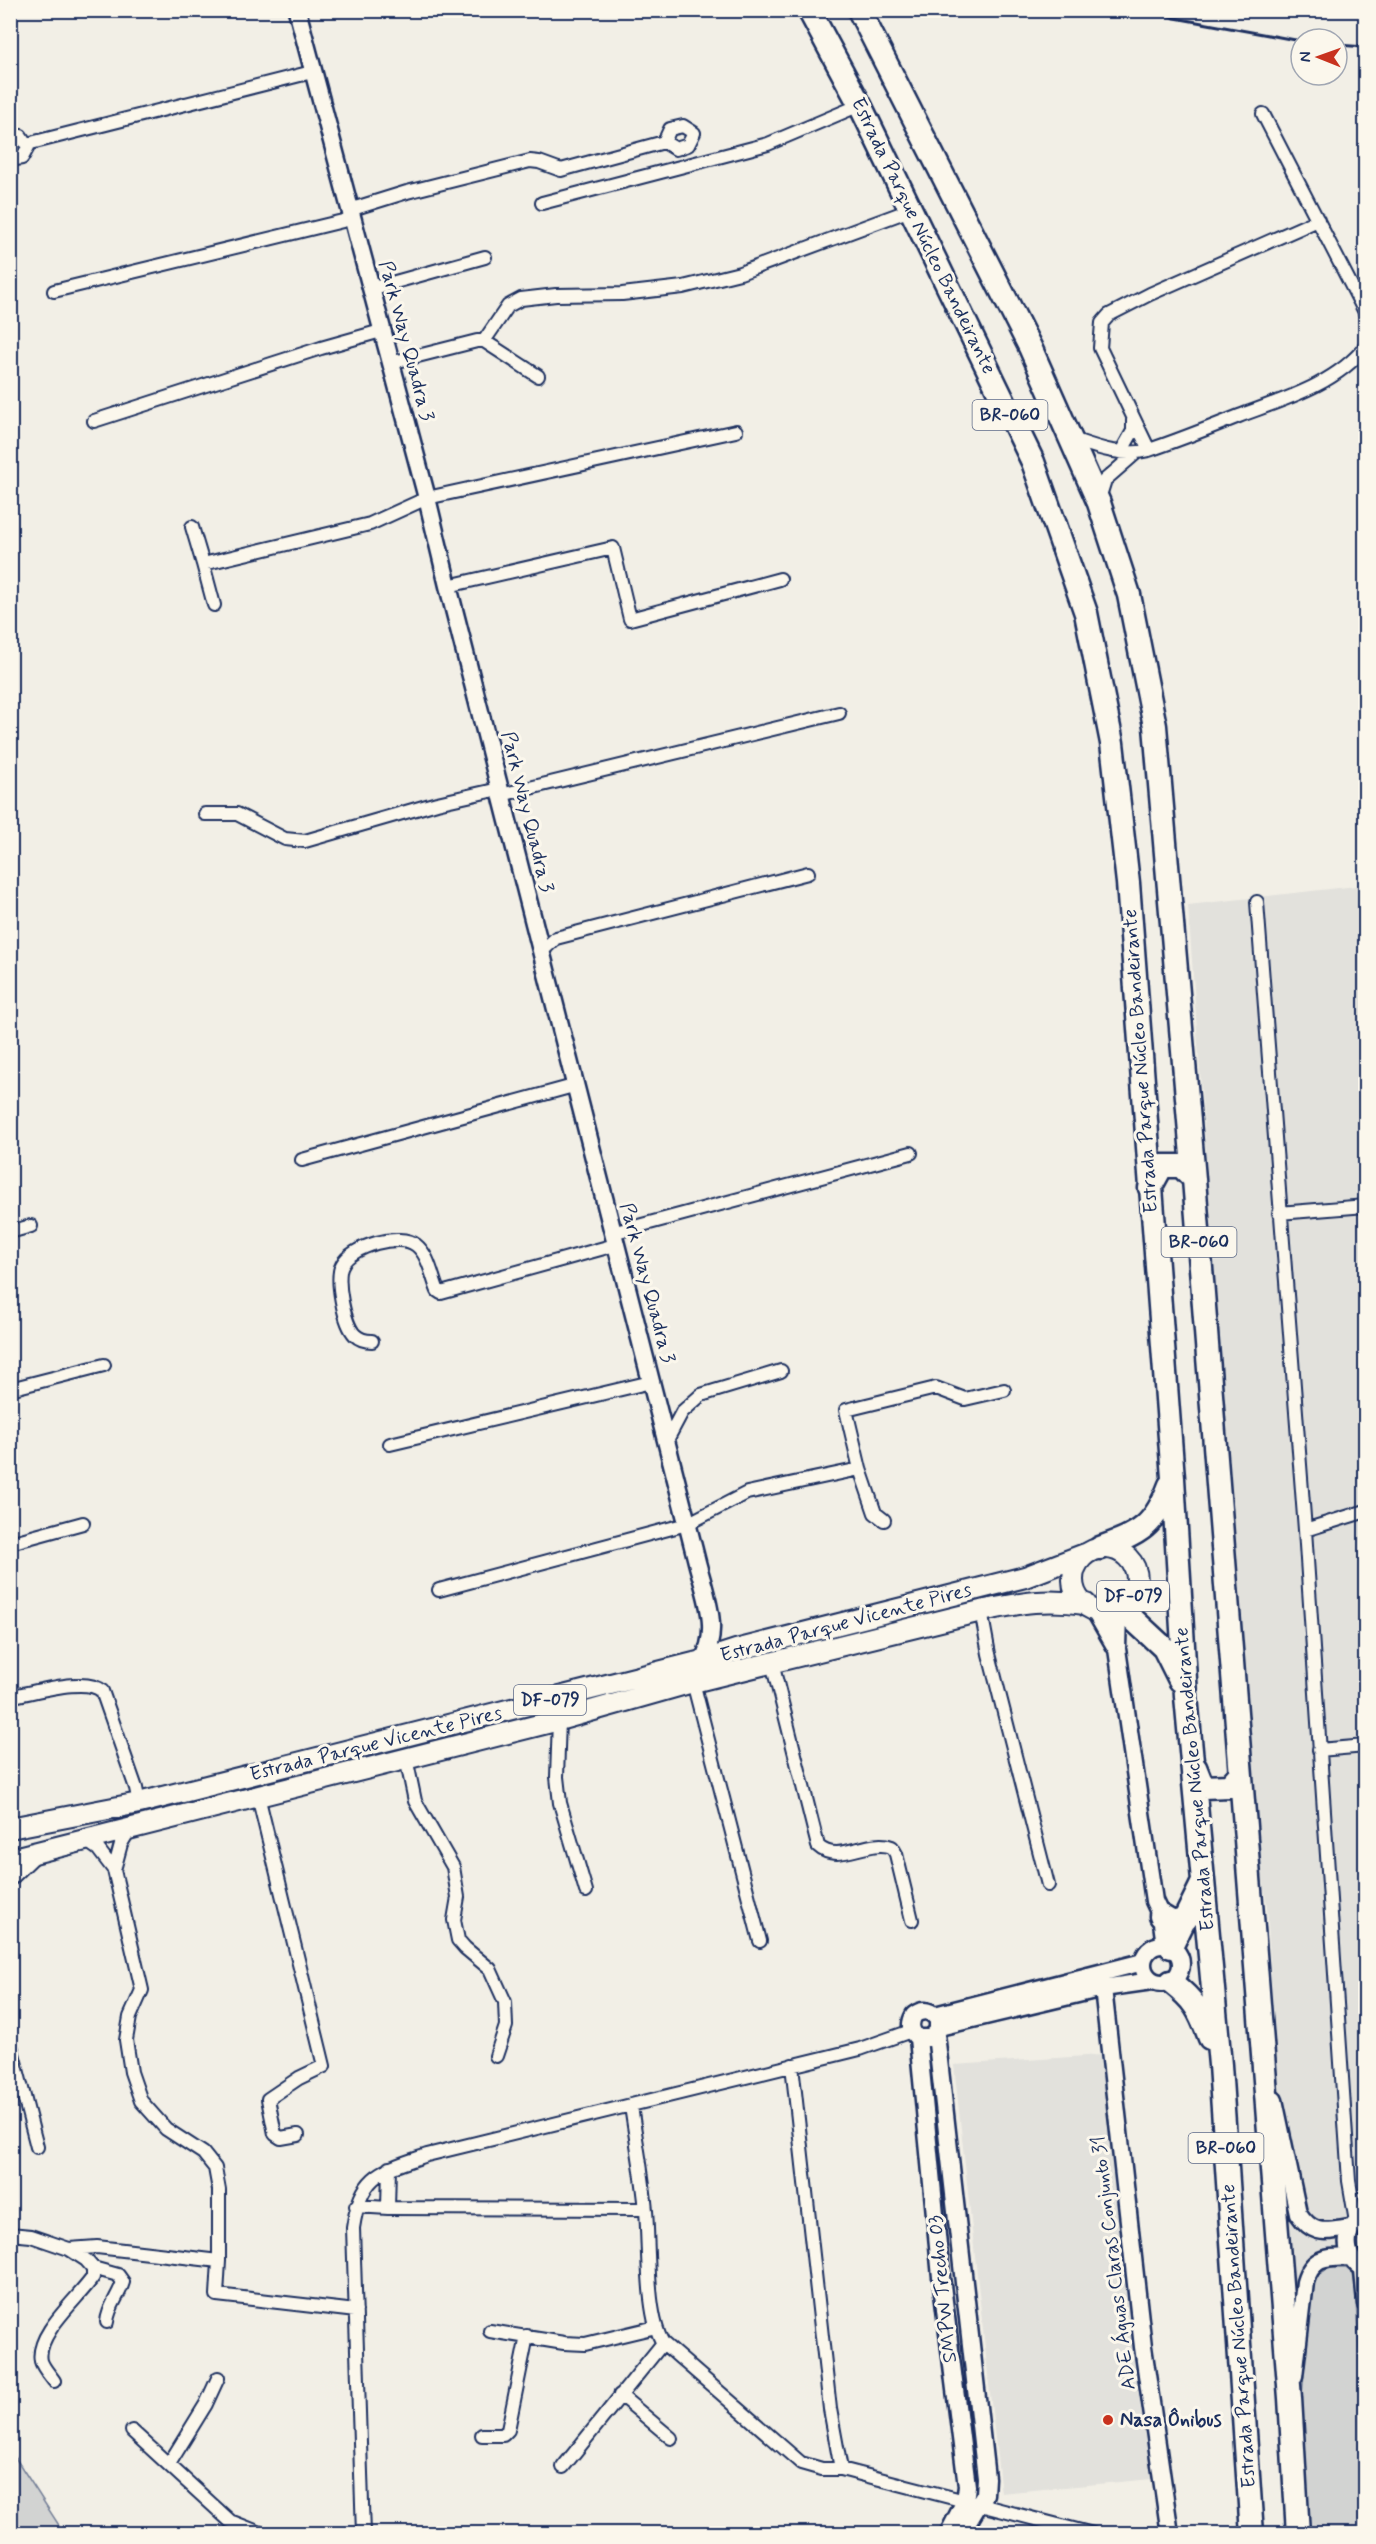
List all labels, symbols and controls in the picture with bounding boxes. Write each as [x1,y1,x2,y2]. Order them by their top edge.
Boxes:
north arrow [1289,27,1349,87]
text: N [1295,51,1316,62]
street label: Estrada Parque Núcleo Bandeirante [844,93,1002,379]
street label: Park Way Quadra 3 [372,258,440,424]
road number: BR-060 [972,400,1048,430]
street label: Park Way Quadra 3 [494,729,560,895]
street label: Estrada Parque Núcleo Bandeirante [1117,908,1165,1214]
street label: Park Way Quadra 3 [613,1200,681,1366]
road number: BR-060 [1162,1227,1236,1257]
street label: Estrada Parque Vicente Pires [717,1576,975,1670]
road number: DF-079 [1097,1581,1169,1611]
street label: Estrada Parque Núcleo Bandeirante [1168,1626,1222,1932]
road number: DF-079 [514,1685,586,1715]
street label: Estrada Parque Vicente Pires [247,1700,505,1788]
road number: BR-060 [1188,2133,1264,2163]
street label: ADE Águas Claras Conjunto 31 [1085,2134,1143,2392]
street label: Estrada Parque Núcleo Bandeirante [1215,2183,1263,2489]
street label: SMPW Trecho 03 [922,2214,964,2364]
place label: Nasa Ônibus [1120,2407,1222,2434]
marker: Nasa Ônibus [1101,2413,1115,2427]

